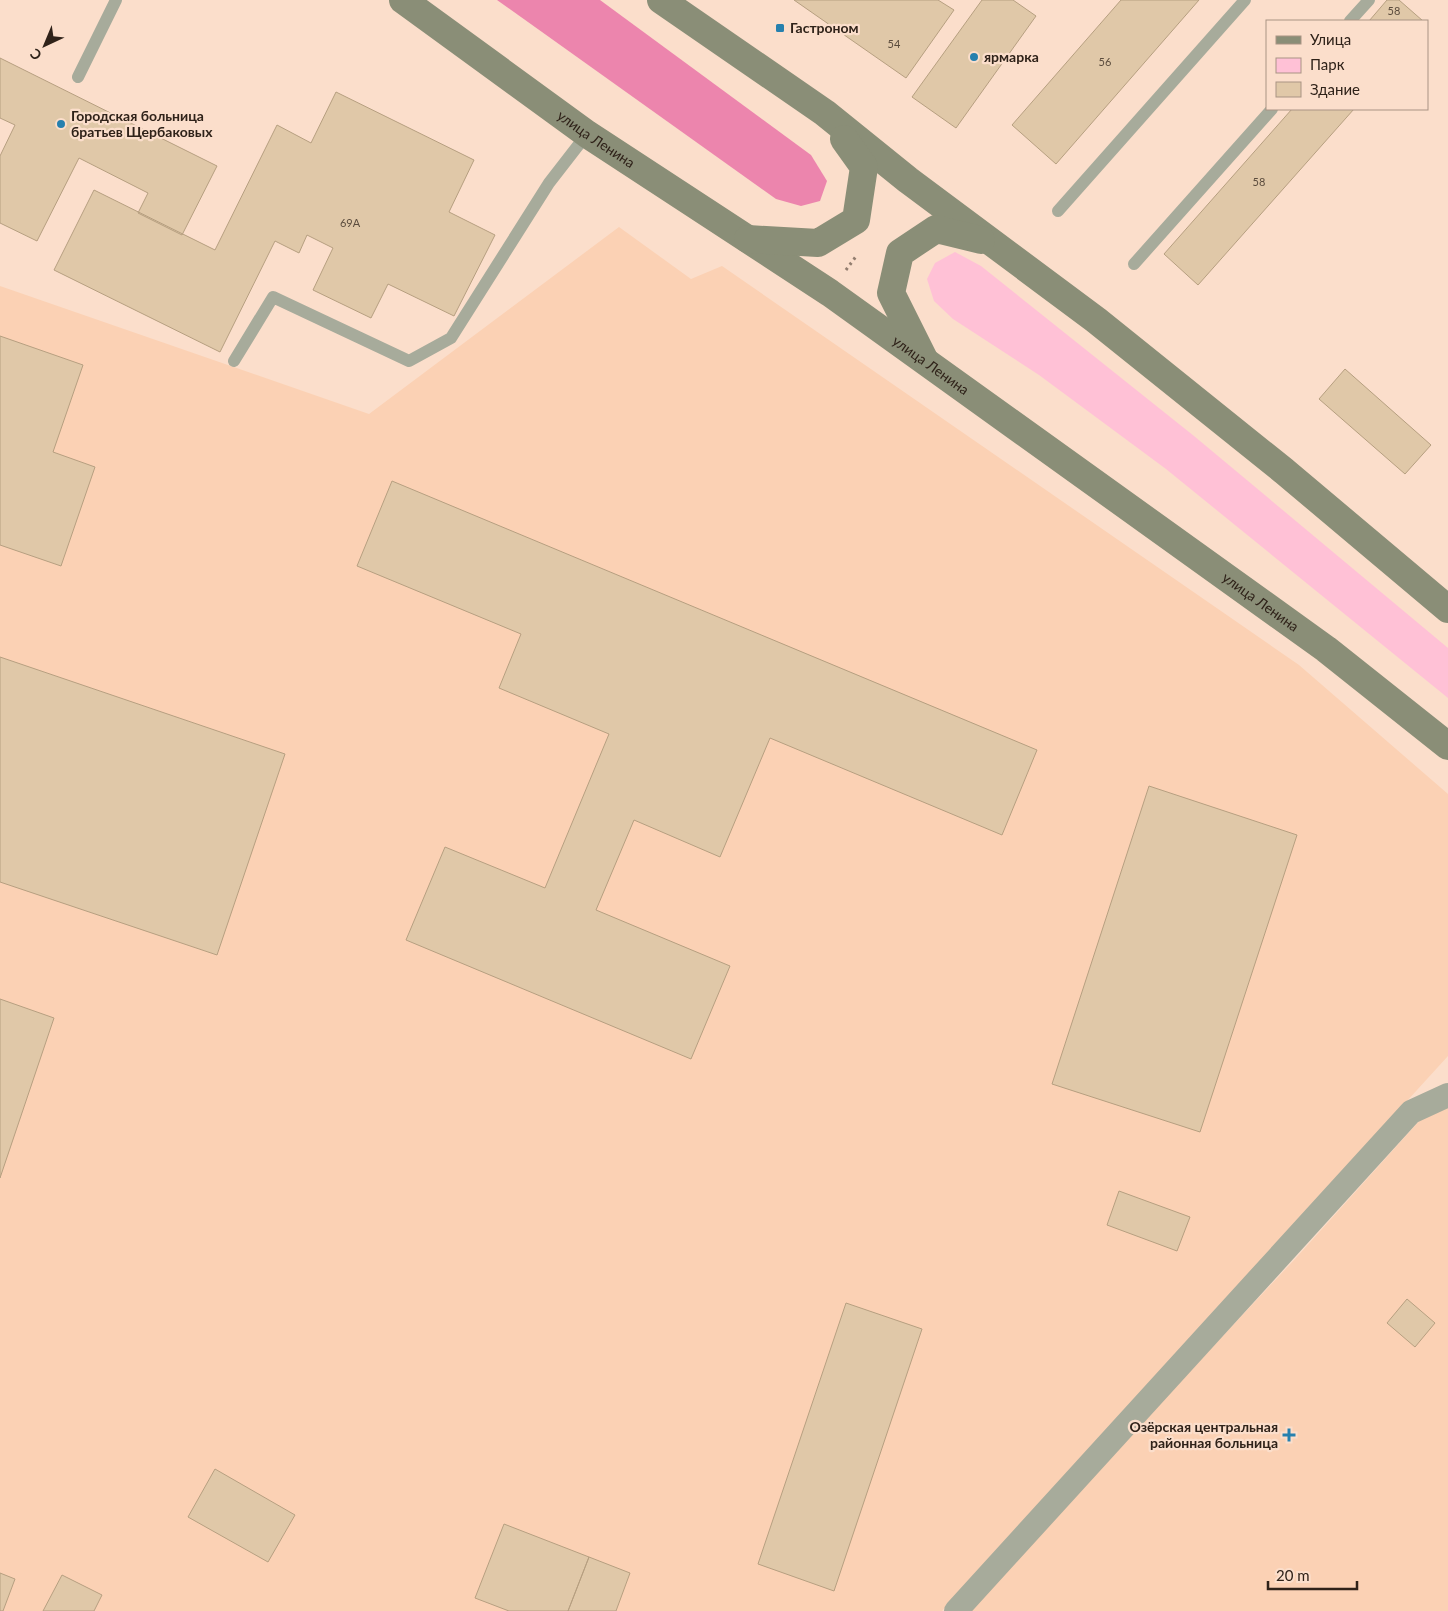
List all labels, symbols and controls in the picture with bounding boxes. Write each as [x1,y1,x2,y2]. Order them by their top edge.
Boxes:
house number: 58 [1388,4,1400,17]
place label: Гастроном [790,19,859,36]
north arrow [20,20,70,70]
legend [1266,20,1428,110]
marker: Гастроном [774,22,786,34]
text: Улица [1310,30,1351,48]
house number: 54 [888,37,901,50]
text: С [26,45,45,64]
place label: ярмарка [984,48,1039,65]
marker: ярмарка [968,51,980,63]
house number: 56 [1099,55,1111,68]
text: Парк [1310,55,1345,73]
text: Здание [1310,80,1360,98]
street label: улица Ленина [554,106,638,171]
place label: Городская больница братьев Щербаковых [71,107,213,140]
marker: Городская больница братьев Щербаковых [55,118,67,130]
house number: 58 [1253,175,1265,188]
house number: 69А [340,216,361,229]
street label: улица Ленина [889,332,973,398]
street label: улица Ленина [1219,568,1302,635]
place label: Озёрская центральная районная больница [1130,1418,1278,1451]
marker: Озёрская центральная районная больница [1282,1428,1296,1442]
scale bar [1268,1558,1357,1590]
text: 20 m [1276,1566,1310,1584]

